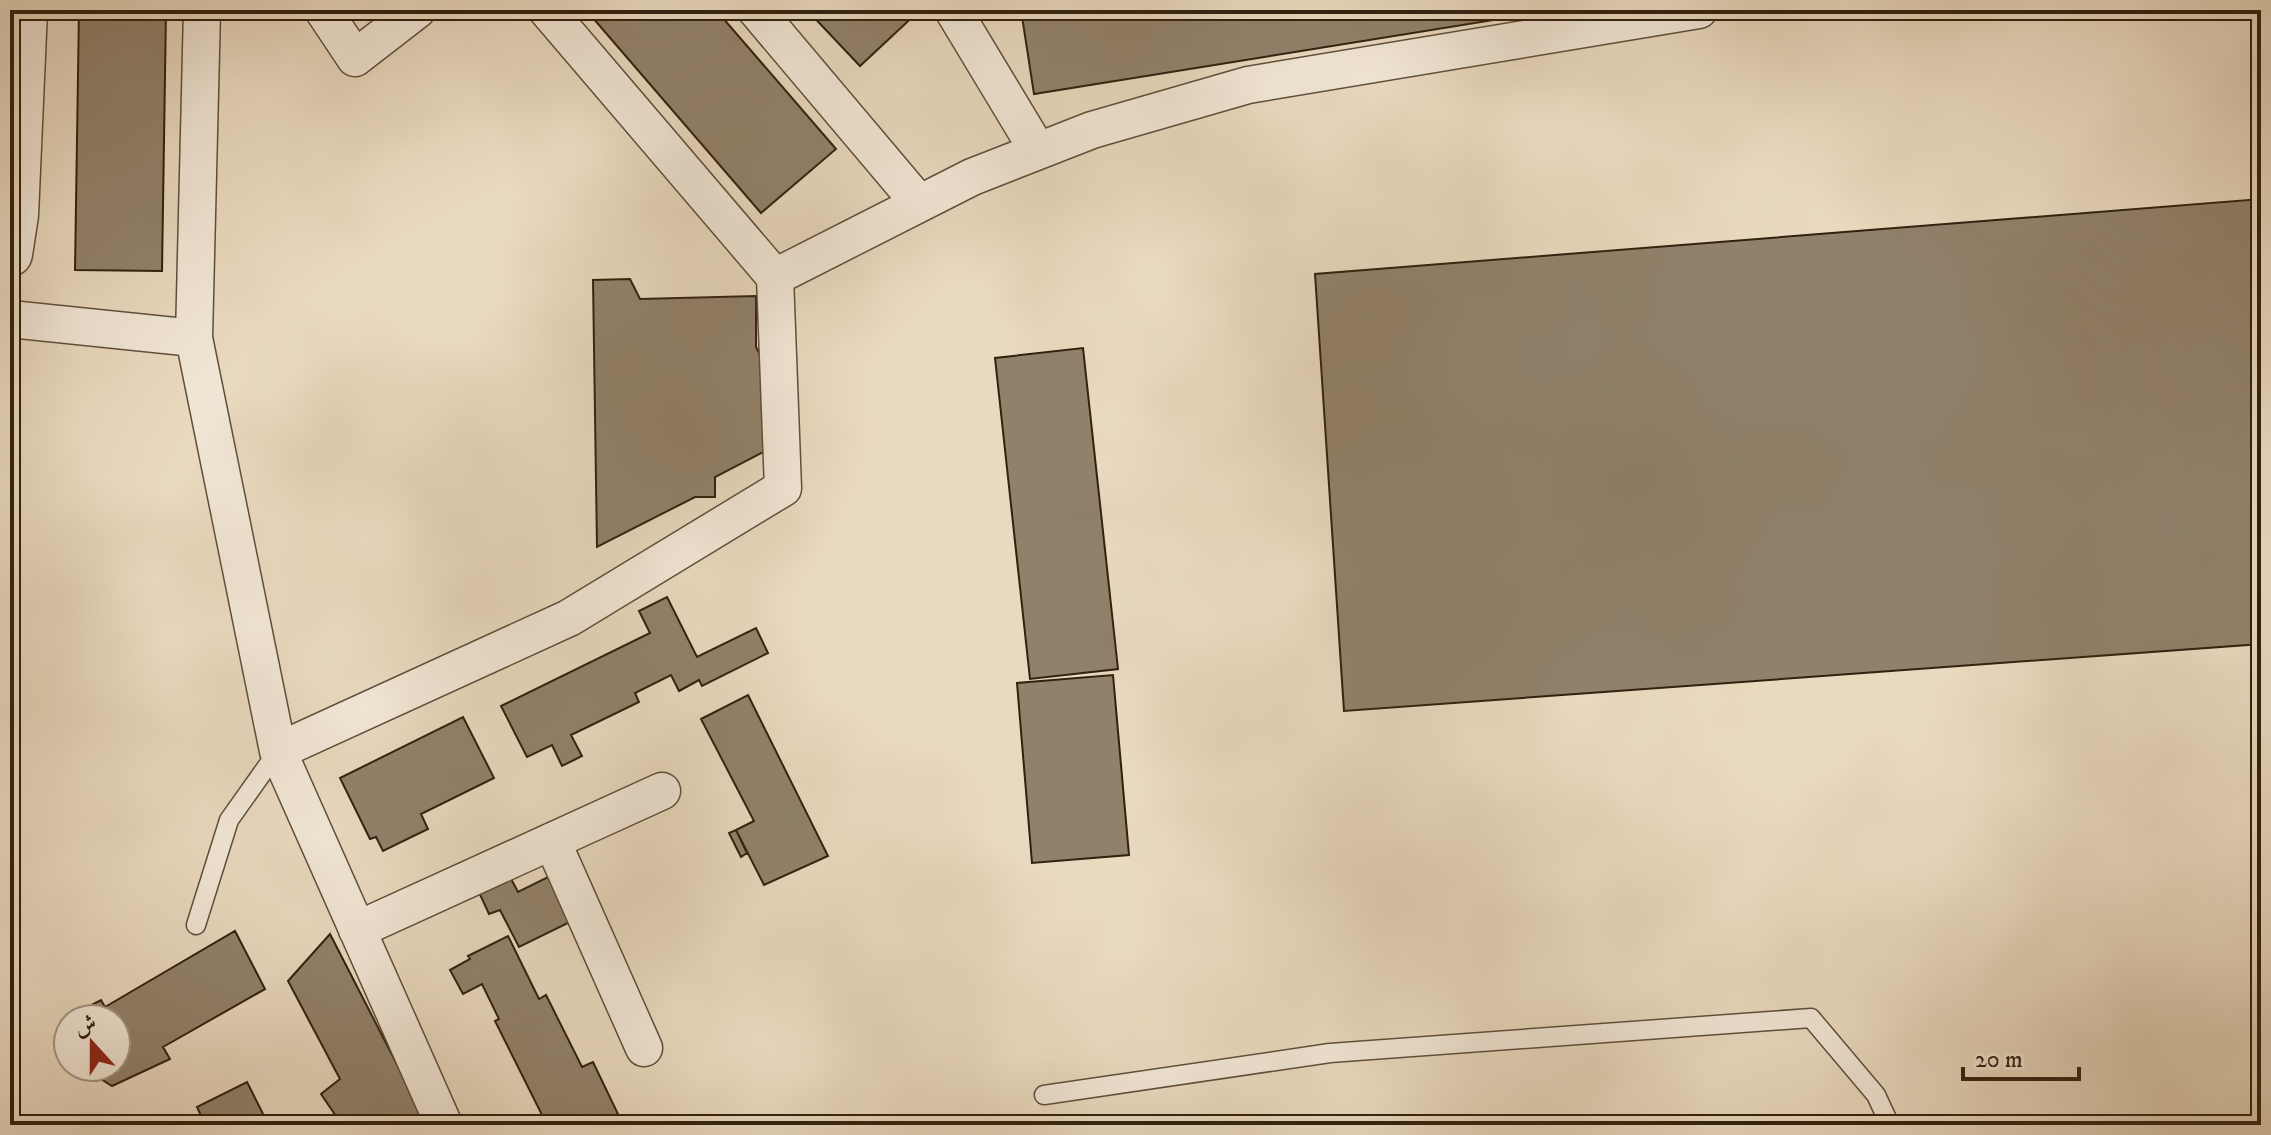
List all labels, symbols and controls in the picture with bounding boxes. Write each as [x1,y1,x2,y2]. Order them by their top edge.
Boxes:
north arrow [52,1003,132,1083]
text: ش [70,1009,100,1042]
scale bar [1963,1031,2079,1081]
text: 20 m [1975,1045,2023,1075]

